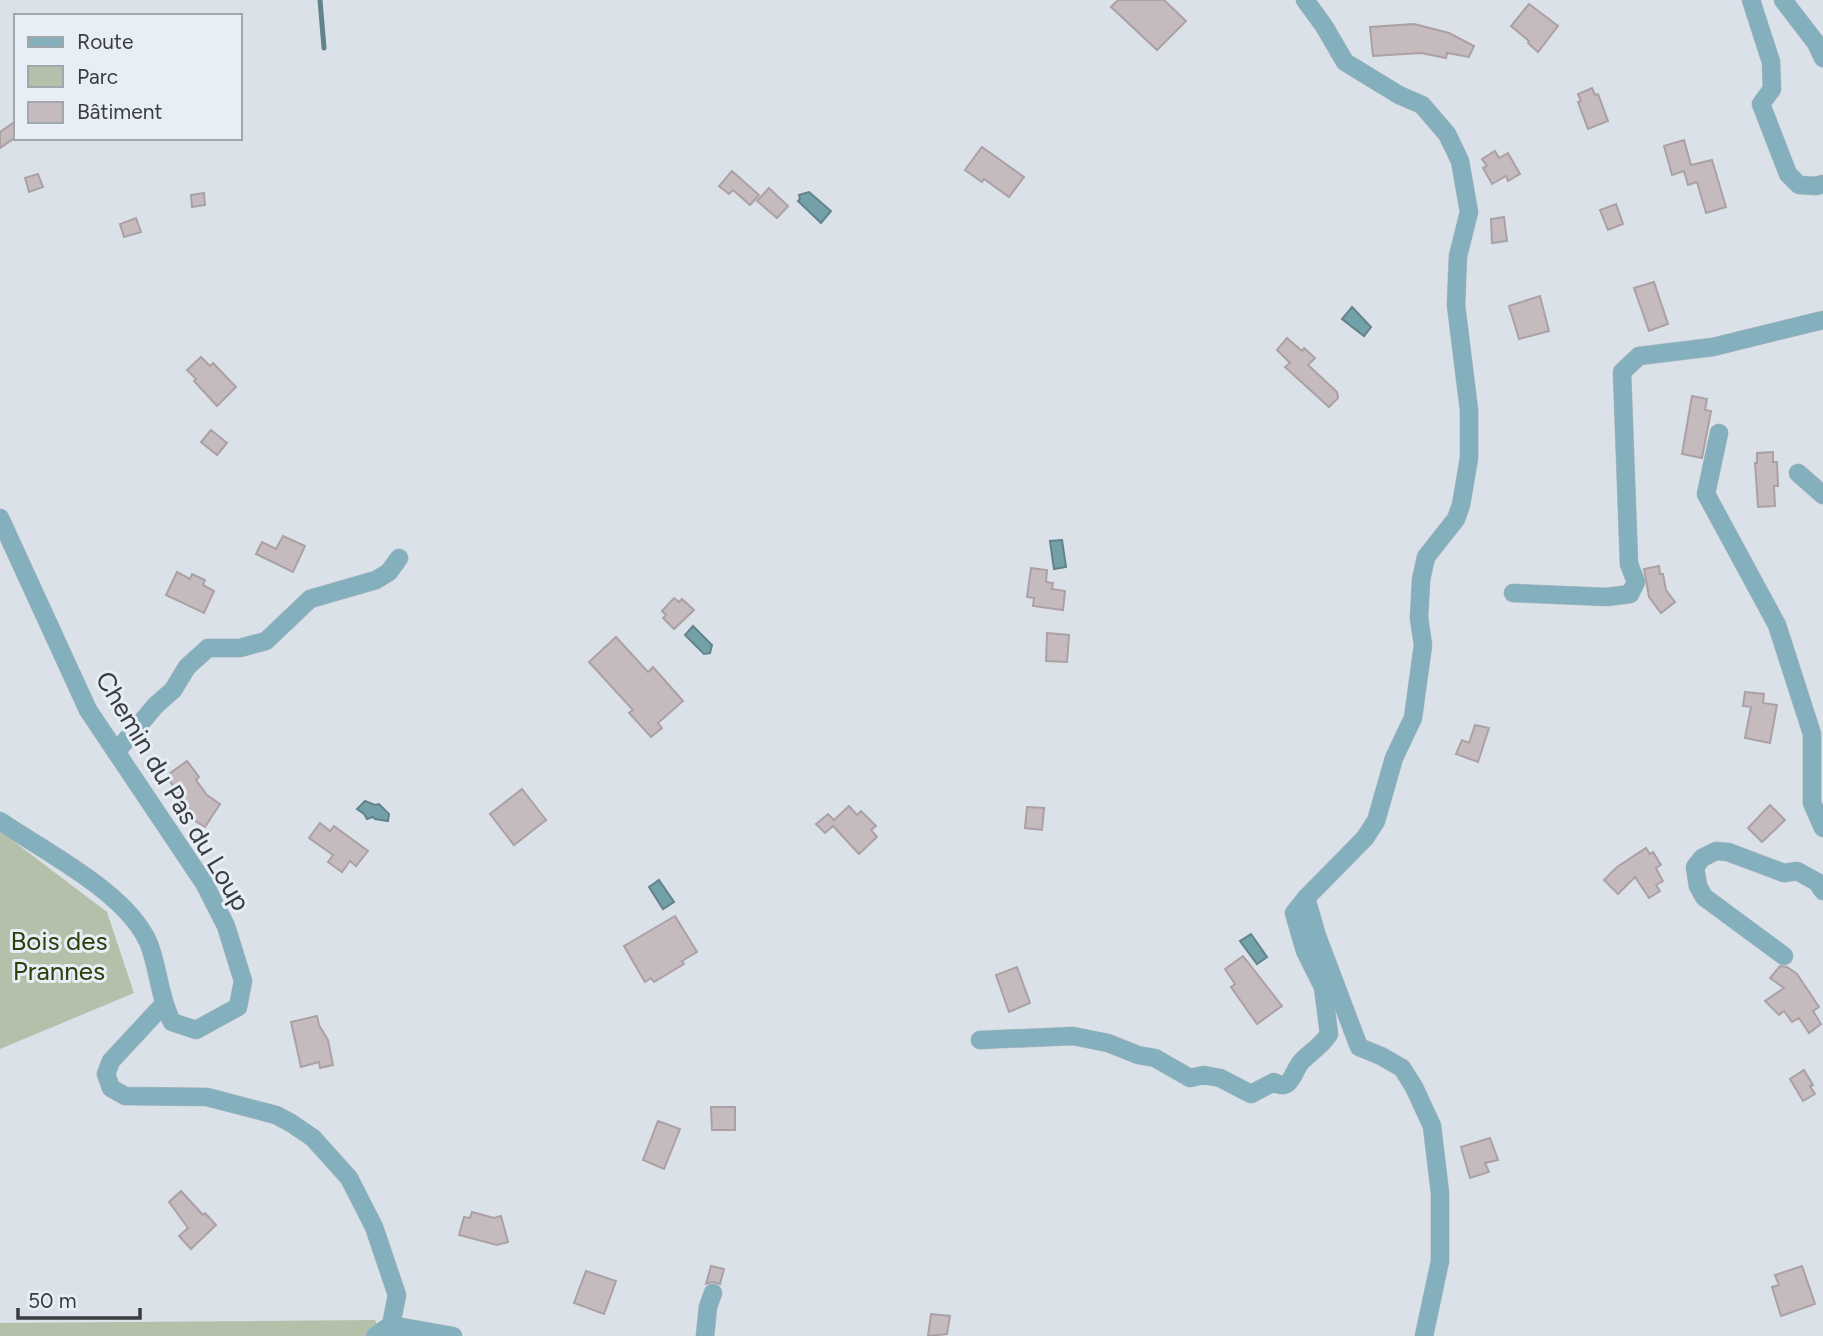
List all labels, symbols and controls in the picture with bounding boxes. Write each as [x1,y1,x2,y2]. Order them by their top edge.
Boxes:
legend [14,14,242,140]
text: Route [77,29,133,54]
text: Parc [77,64,118,89]
text: Bâtiment [77,99,162,124]
street label: Chemin du Pas du Loup [89,665,257,917]
park label: Bois des Prannes [10,925,108,987]
scale bar [18,1276,140,1320]
text: 50 m [28,1288,77,1313]

